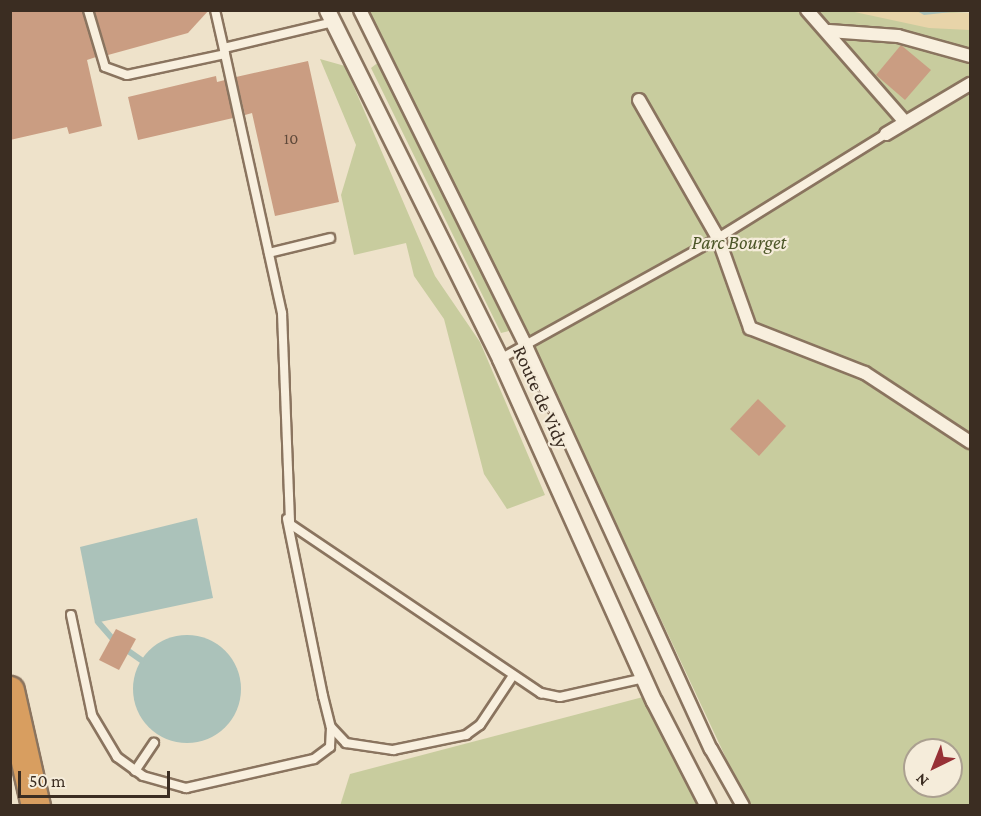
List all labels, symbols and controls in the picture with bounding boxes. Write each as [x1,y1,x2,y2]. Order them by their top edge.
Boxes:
house number: 10 [284,129,298,149]
park label: Parc Bourget [692,230,786,254]
street label: Route de Vidy [508,342,574,452]
north arrow [903,738,963,798]
scale bar [21,759,172,797]
text: N [912,770,932,790]
text: 50 m [29,771,66,791]

